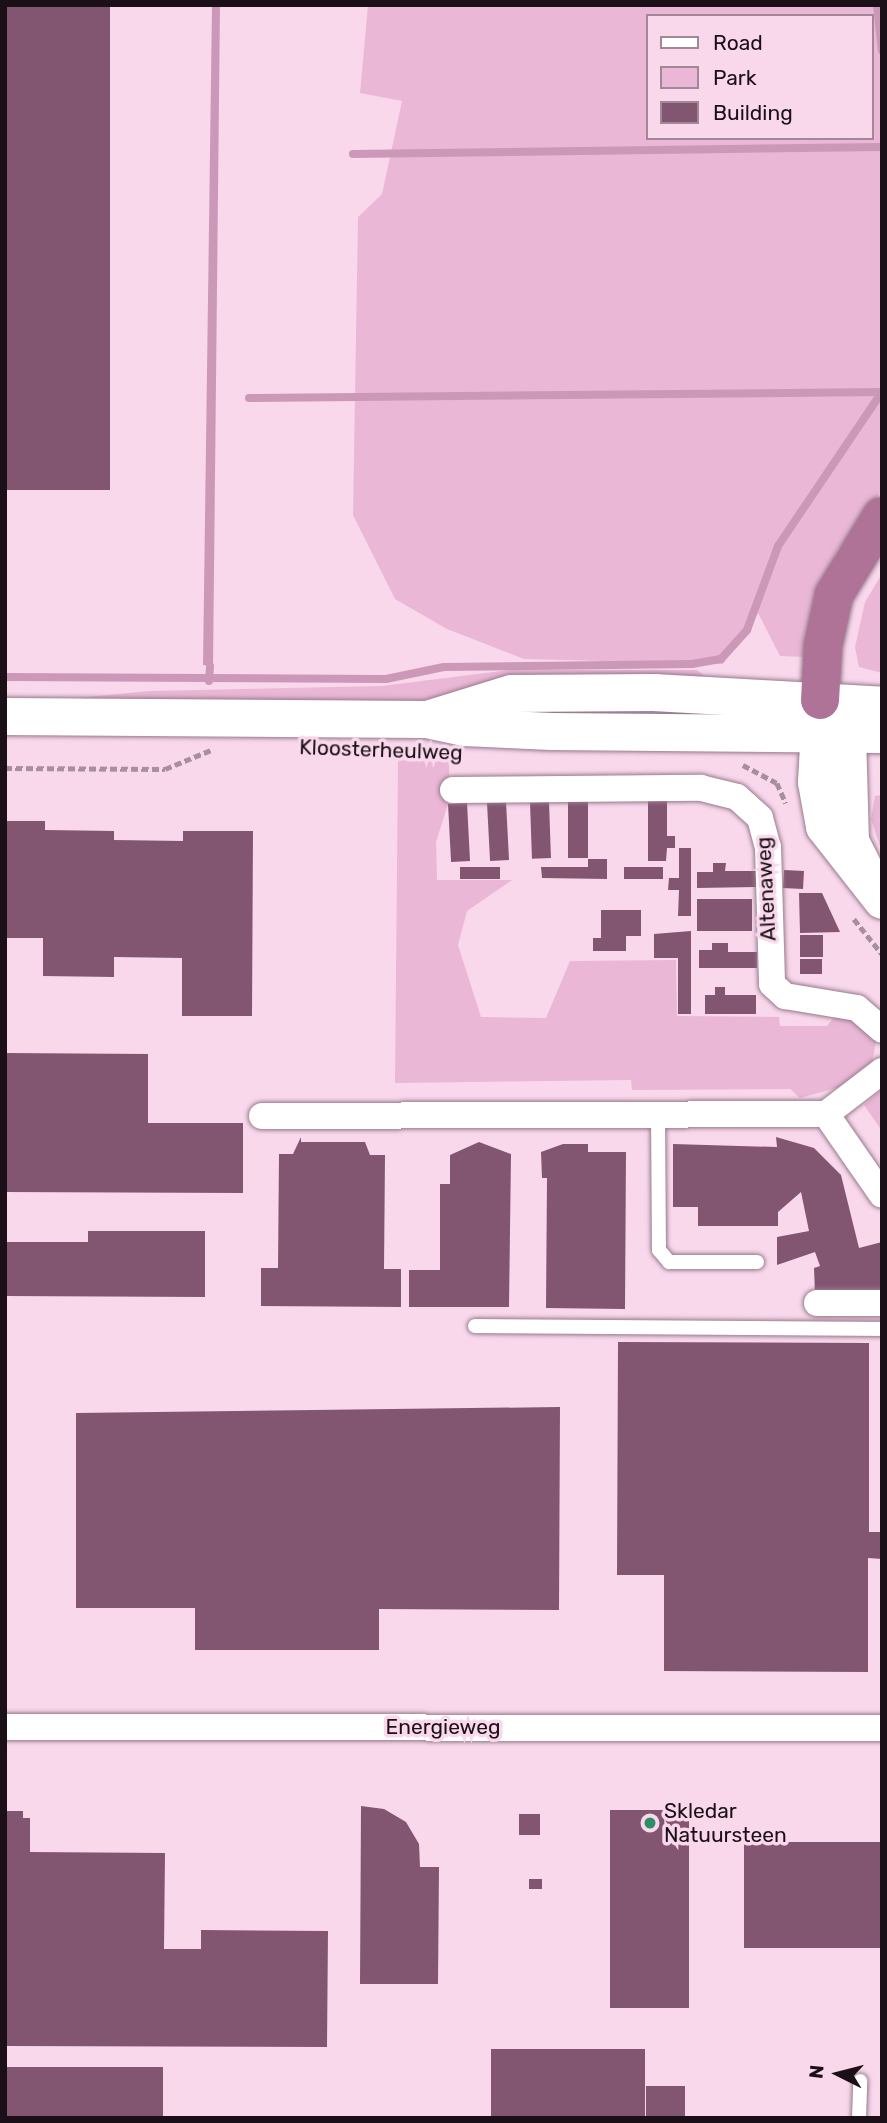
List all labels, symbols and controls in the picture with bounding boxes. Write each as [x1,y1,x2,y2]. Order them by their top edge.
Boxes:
legend [646,14,873,140]
text: Road [713,30,763,55]
text: Park [713,65,757,90]
text: Building [713,100,793,125]
street label: Kloosterheulweg [299,735,463,765]
street label: Altenaweg [751,836,781,942]
street label: Energieweg [386,1714,500,1740]
place label: Skledar Natuursteen [664,1798,787,1848]
marker: Skledar Natuursteen [642,1815,658,1831]
north arrow [803,2039,873,2109]
text: N [804,2064,829,2080]

